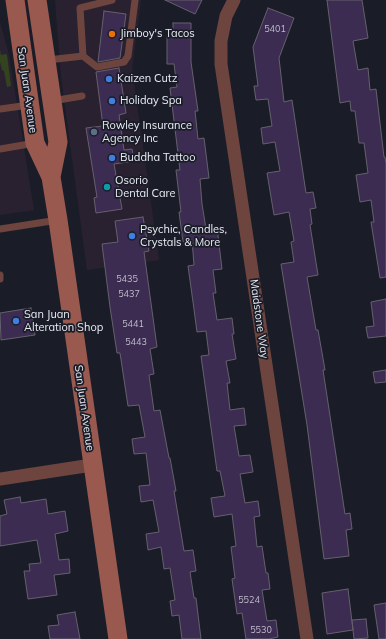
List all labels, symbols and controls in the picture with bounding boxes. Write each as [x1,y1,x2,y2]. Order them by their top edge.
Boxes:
house number: 5401 [264,24,286,34]
place label: Jimboy's Tacos [120,27,195,41]
marker: Jimboy's Tacos [107,29,117,39]
street label: San Juan Avenue [14,46,40,134]
place label: Kaizen Cutz [117,72,177,86]
marker: Kaizen Cutz [104,74,114,84]
place label: Holiday Spa [120,94,182,108]
marker: Holiday Spa [107,96,117,106]
place label: Rowley Insurance Agency Inc [102,119,192,145]
marker: Rowley Insurance Agency Inc [89,127,99,137]
place label: Buddha Tattoo [120,151,195,165]
marker: Buddha Tattoo [107,153,117,163]
place label: Osorio Dental Care [115,174,175,200]
marker: Osorio Dental Care [102,182,112,192]
place label: Psychic, Candles, Crystals & More [140,223,227,249]
marker: Psychic, Candles, Crystals & More [127,231,137,241]
house number: 5435 [116,274,138,284]
street label: Maidstone Way [247,278,271,360]
house number: 5437 [118,289,140,299]
place label: San Juan Alteration Shop [24,308,103,334]
marker: San Juan Alteration Shop [11,316,21,326]
house number: 5441 [122,319,144,329]
house number: 5443 [125,337,147,347]
street label: San Juan Avenue [71,364,97,452]
house number: 5524 [238,595,260,605]
house number: 5530 [250,625,272,635]

